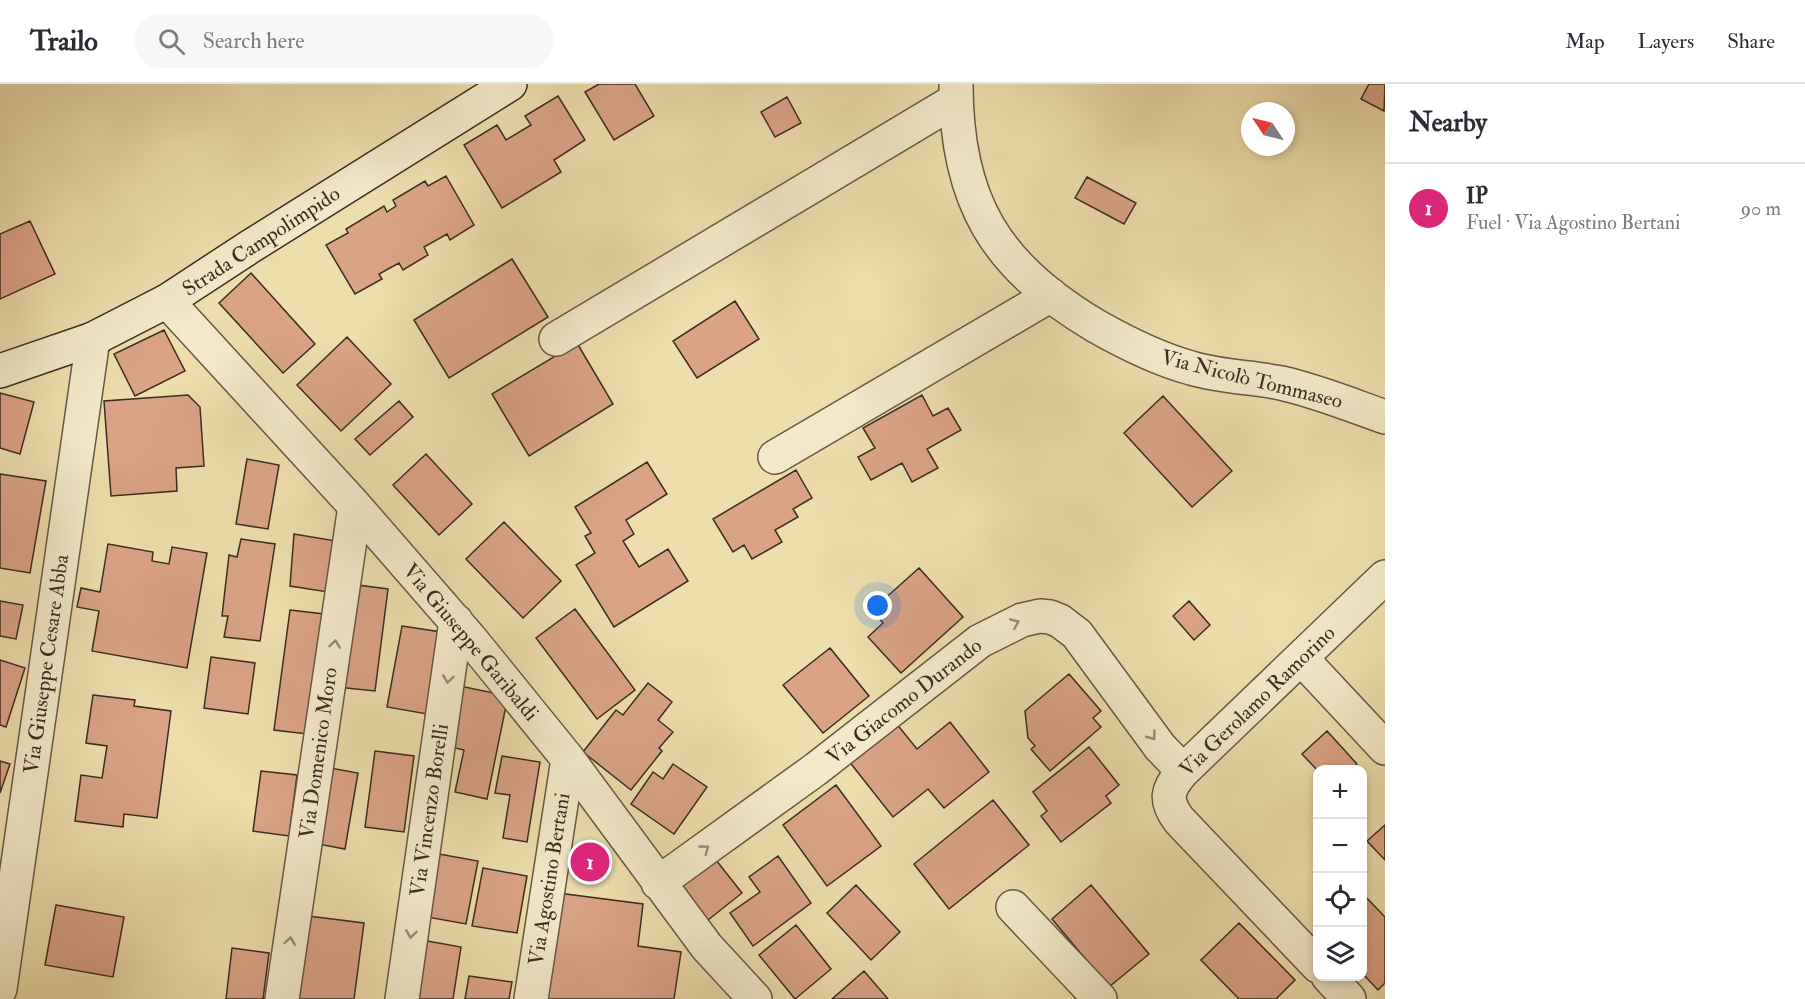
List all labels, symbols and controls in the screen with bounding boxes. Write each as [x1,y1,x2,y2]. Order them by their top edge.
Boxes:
search box [134,14,554,68]
text: Trailo [30,24,98,59]
icon: search [155,25,188,58]
text: Search here [203,27,304,55]
text: Map [1565,28,1605,55]
text: Layers [1638,28,1694,55]
text: Share [1727,28,1775,55]
north arrow [1241,102,1295,156]
text: Nearby [1409,107,1487,139]
street label: Strada Campolimpido [177,180,345,303]
text: IP [1466,182,1488,210]
text: 1 [1425,196,1432,221]
text: 90 m [1741,196,1781,221]
text: Fuel · Via Agostino Bertani [1466,210,1680,235]
street label: Via Nicolò Tommaseo [1158,344,1345,415]
street label: Via Giuseppe Cesare Abba [18,552,75,776]
street label: Via Giuseppe Garibaldi [397,558,545,727]
your location [863,591,892,620]
one-way arrow [1009,618,1020,630]
street label: Via Gerolamo Ramorino [1174,620,1341,783]
street label: Via Giacomo Durando [821,632,988,771]
one-way arrow [328,640,340,649]
street label: Via Domenico Moro [293,666,344,840]
one-way arrow [442,674,454,684]
street label: Via Vincenzo Borelli [404,722,455,898]
one-way arrow [1144,729,1155,740]
map controls [1313,765,1367,981]
button: + [1313,765,1367,819]
street label: Via Agostino Bertani [523,790,577,967]
button: − [1313,819,1367,873]
pin: 1 [570,840,610,884]
one-way arrow [699,845,710,856]
button: locate [1313,873,1367,927]
button: layers [1313,927,1367,981]
one-way arrow [406,930,418,939]
one-way arrow [284,937,296,946]

